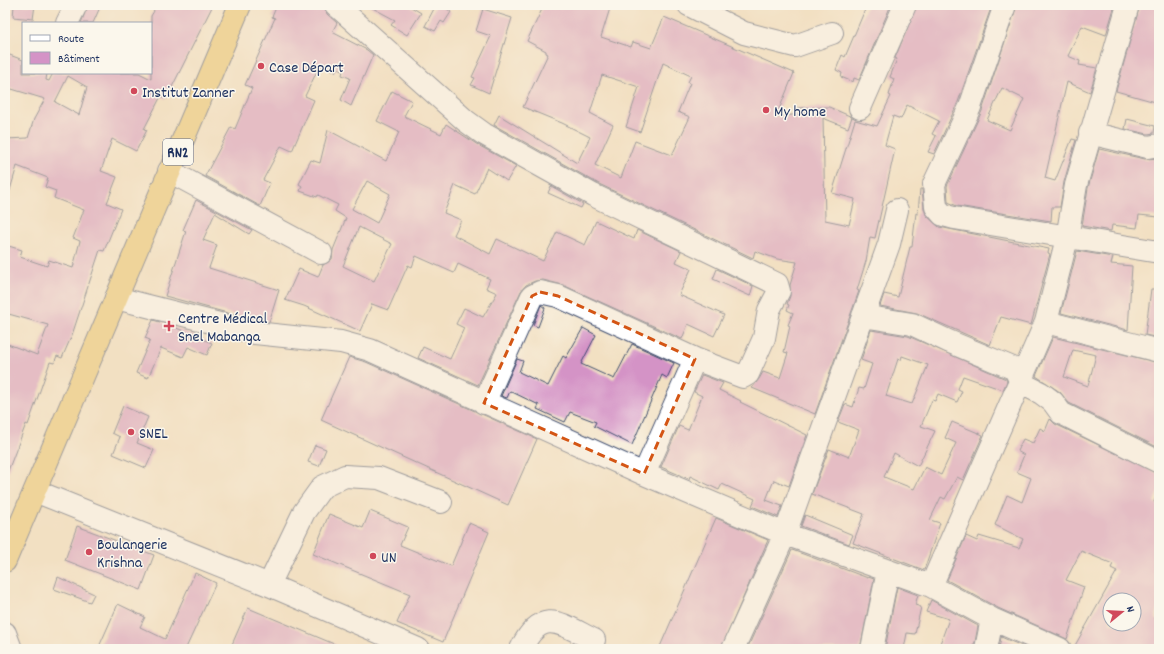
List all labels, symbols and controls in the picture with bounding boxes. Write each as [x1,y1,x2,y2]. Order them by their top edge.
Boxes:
legend [22,22,152,74]
text: Route [58,31,84,48]
text: Bâtiment [58,51,100,68]
place label: Case Départ [269,57,344,80]
marker: Case Départ [256,61,266,71]
place label: Institut Zanner [142,82,235,105]
marker: Institut Zanner [129,86,139,96]
place label: My home [774,101,826,124]
marker: My home [761,105,771,115]
road number: RN2 [163,139,193,165]
place label: Centre Médical Snel Mabanga [178,308,268,349]
marker: Centre Médical Snel Mabanga [163,320,175,332]
place label: SNEL [139,423,168,446]
marker: SNEL [126,427,136,437]
place label: Boulangerie Krishna [97,534,167,575]
marker: Boulangerie Krishna [84,547,94,557]
place label: UN [381,547,397,570]
marker: UN [368,551,378,561]
north arrow [1102,592,1142,632]
text: N [1121,604,1138,615]

